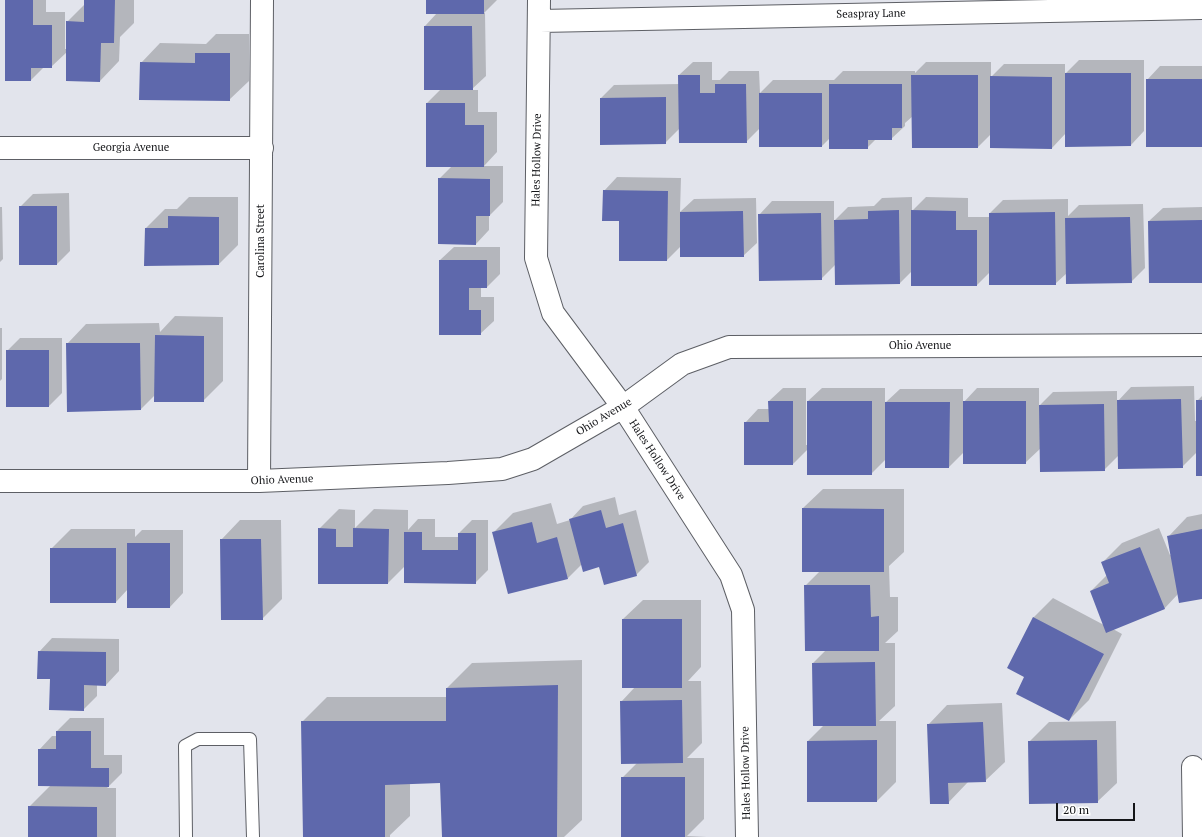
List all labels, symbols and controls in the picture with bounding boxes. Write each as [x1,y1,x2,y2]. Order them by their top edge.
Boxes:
street label: Seaspray Lane [836,7,906,21]
street label: Hales Hollow Drive [530,113,544,207]
street label: Georgia Avenue [93,141,169,155]
street label: Carolina Street [254,204,268,278]
street label: Ohio Avenue [889,339,951,353]
street label: Ohio Avenue [574,395,634,439]
street label: Hales Hollow Drive [626,417,688,503]
street label: Ohio Avenue [250,472,314,488]
street label: Hales Hollow Drive [739,726,753,820]
scale bar [1058,795,1137,821]
text: 20 m [1063,802,1089,817]

